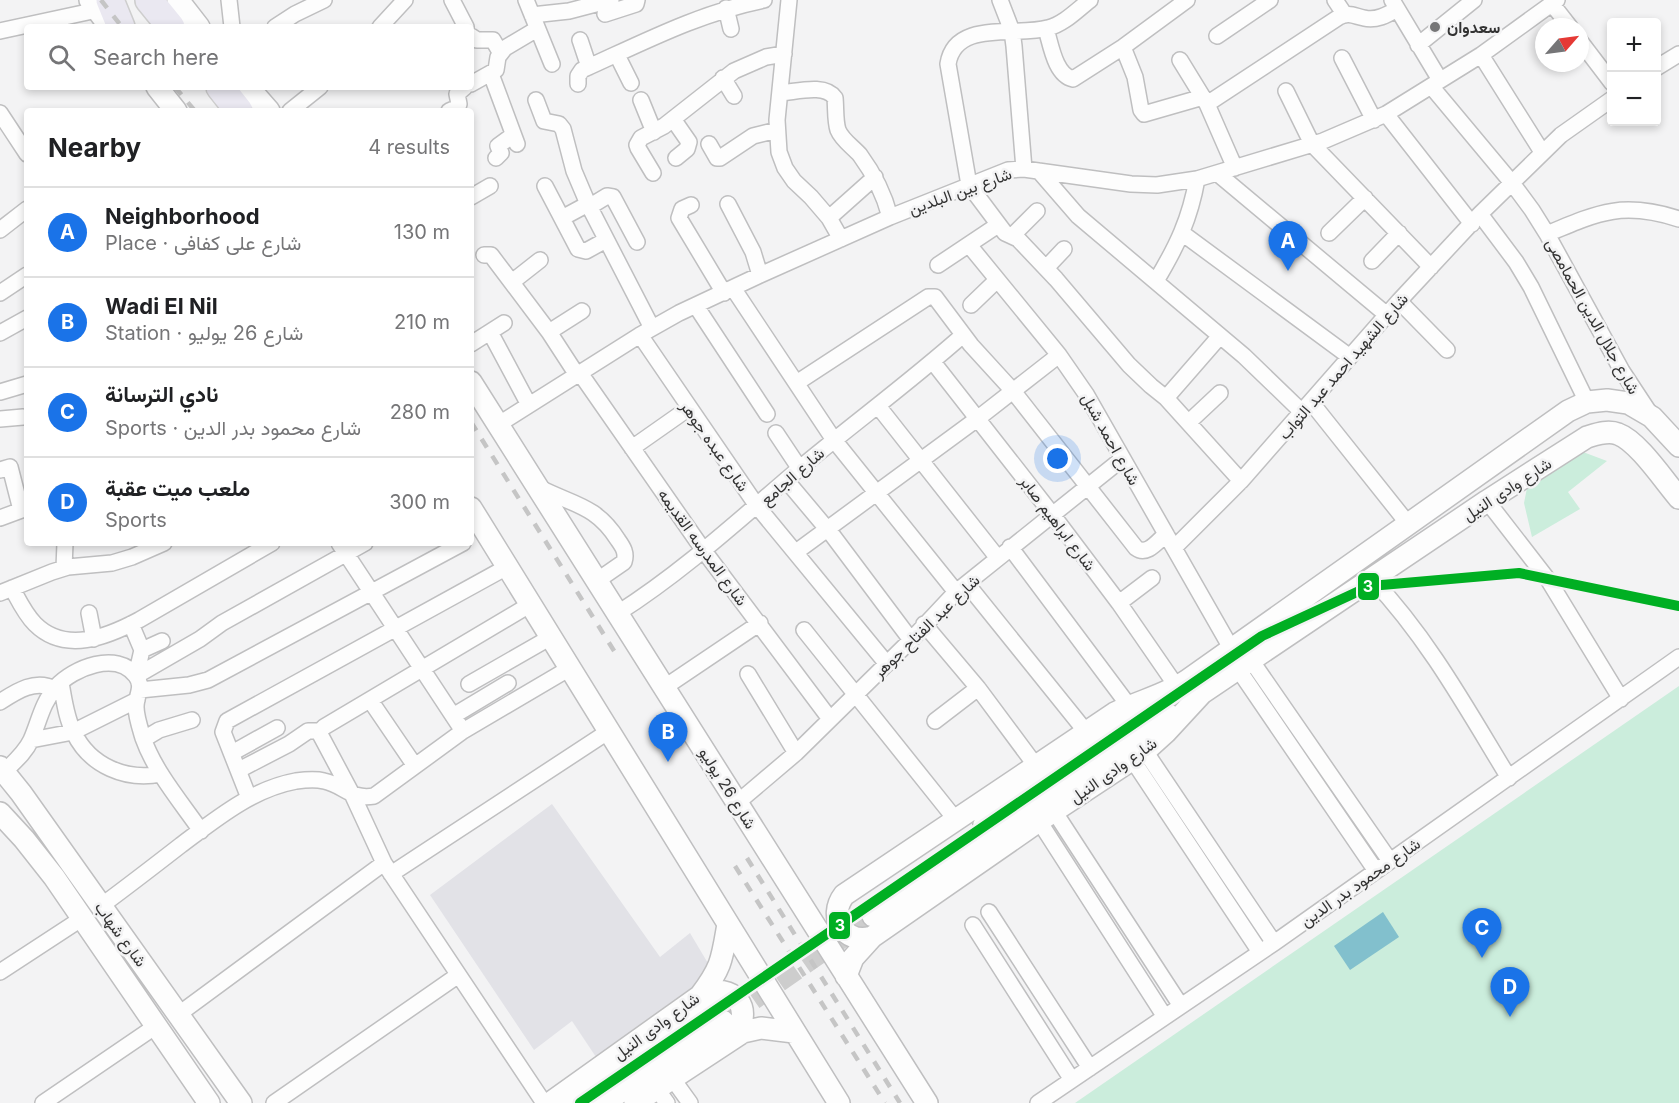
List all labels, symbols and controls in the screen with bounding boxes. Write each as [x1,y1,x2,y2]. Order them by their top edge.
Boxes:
place label: سعدوان [1447,17,1501,38]
north arrow [1535,18,1589,72]
map controls [1607,18,1661,126]
button: + [1607,18,1661,72]
marker: سعدوان [1428,20,1442,34]
search box [24,24,474,90]
icon: search [45,41,78,74]
text: Search here [93,44,219,70]
button: − [1607,72,1661,126]
text: Nearby [48,132,141,163]
text: 4 results [368,135,450,159]
street label: شارع بين البلدين [906,163,1015,221]
text: Neighborhood [105,203,260,229]
text: A [60,220,75,244]
text: 130 m [394,220,450,244]
pin: A [1268,222,1308,271]
text: Place · شارع على كفافى [105,231,301,255]
street label: شارع جلال الدين الحمامصى [1540,234,1644,399]
street label: شارع الشهيد احمد عبد التواب [1274,289,1414,445]
text: Wadi El Nil [105,293,218,319]
text: B [61,310,74,334]
text: 210 m [394,310,450,334]
text: Station · شارع 26 يوليو [105,321,303,345]
text: نادي الترسانة [105,381,219,407]
street label: شارع احمد شبل [1076,389,1145,489]
street label: شارع عبده جوهر [674,396,754,496]
text: C [60,400,75,424]
text: 280 m [390,400,450,424]
text: Sports · شارع محمود بدر الدين [105,416,361,440]
street label: شارع الجامع [756,443,829,511]
your location [1043,444,1072,473]
street label: شارع وادى النيل [1459,453,1556,527]
street label: شارع ابراهيم صابر [1014,471,1100,576]
text: ملعب ميت عقبة [105,475,250,501]
street label: شارع المدرسه القديمه [652,485,752,611]
text: D [60,490,75,514]
text: 300 m [389,490,450,514]
text: Sports [105,508,167,532]
street label: شارع عبد الفتاح جوهر [868,570,985,684]
line badge: 3 [1357,572,1380,601]
text: 3 [1363,576,1373,596]
pin: B [648,712,688,762]
street label: شارع وادى النيل [1066,733,1162,809]
street label: شارع 26 يوليو [693,744,761,833]
street label: شارع محمود بدر الدين [1296,833,1425,932]
street label: شارع شهاب [89,898,151,972]
pin: C [1462,908,1502,958]
line badge: 3 [828,911,851,940]
text: 3 [835,915,845,935]
pin: D [1490,968,1530,1017]
street label: شارع وادى النيل [609,988,704,1066]

